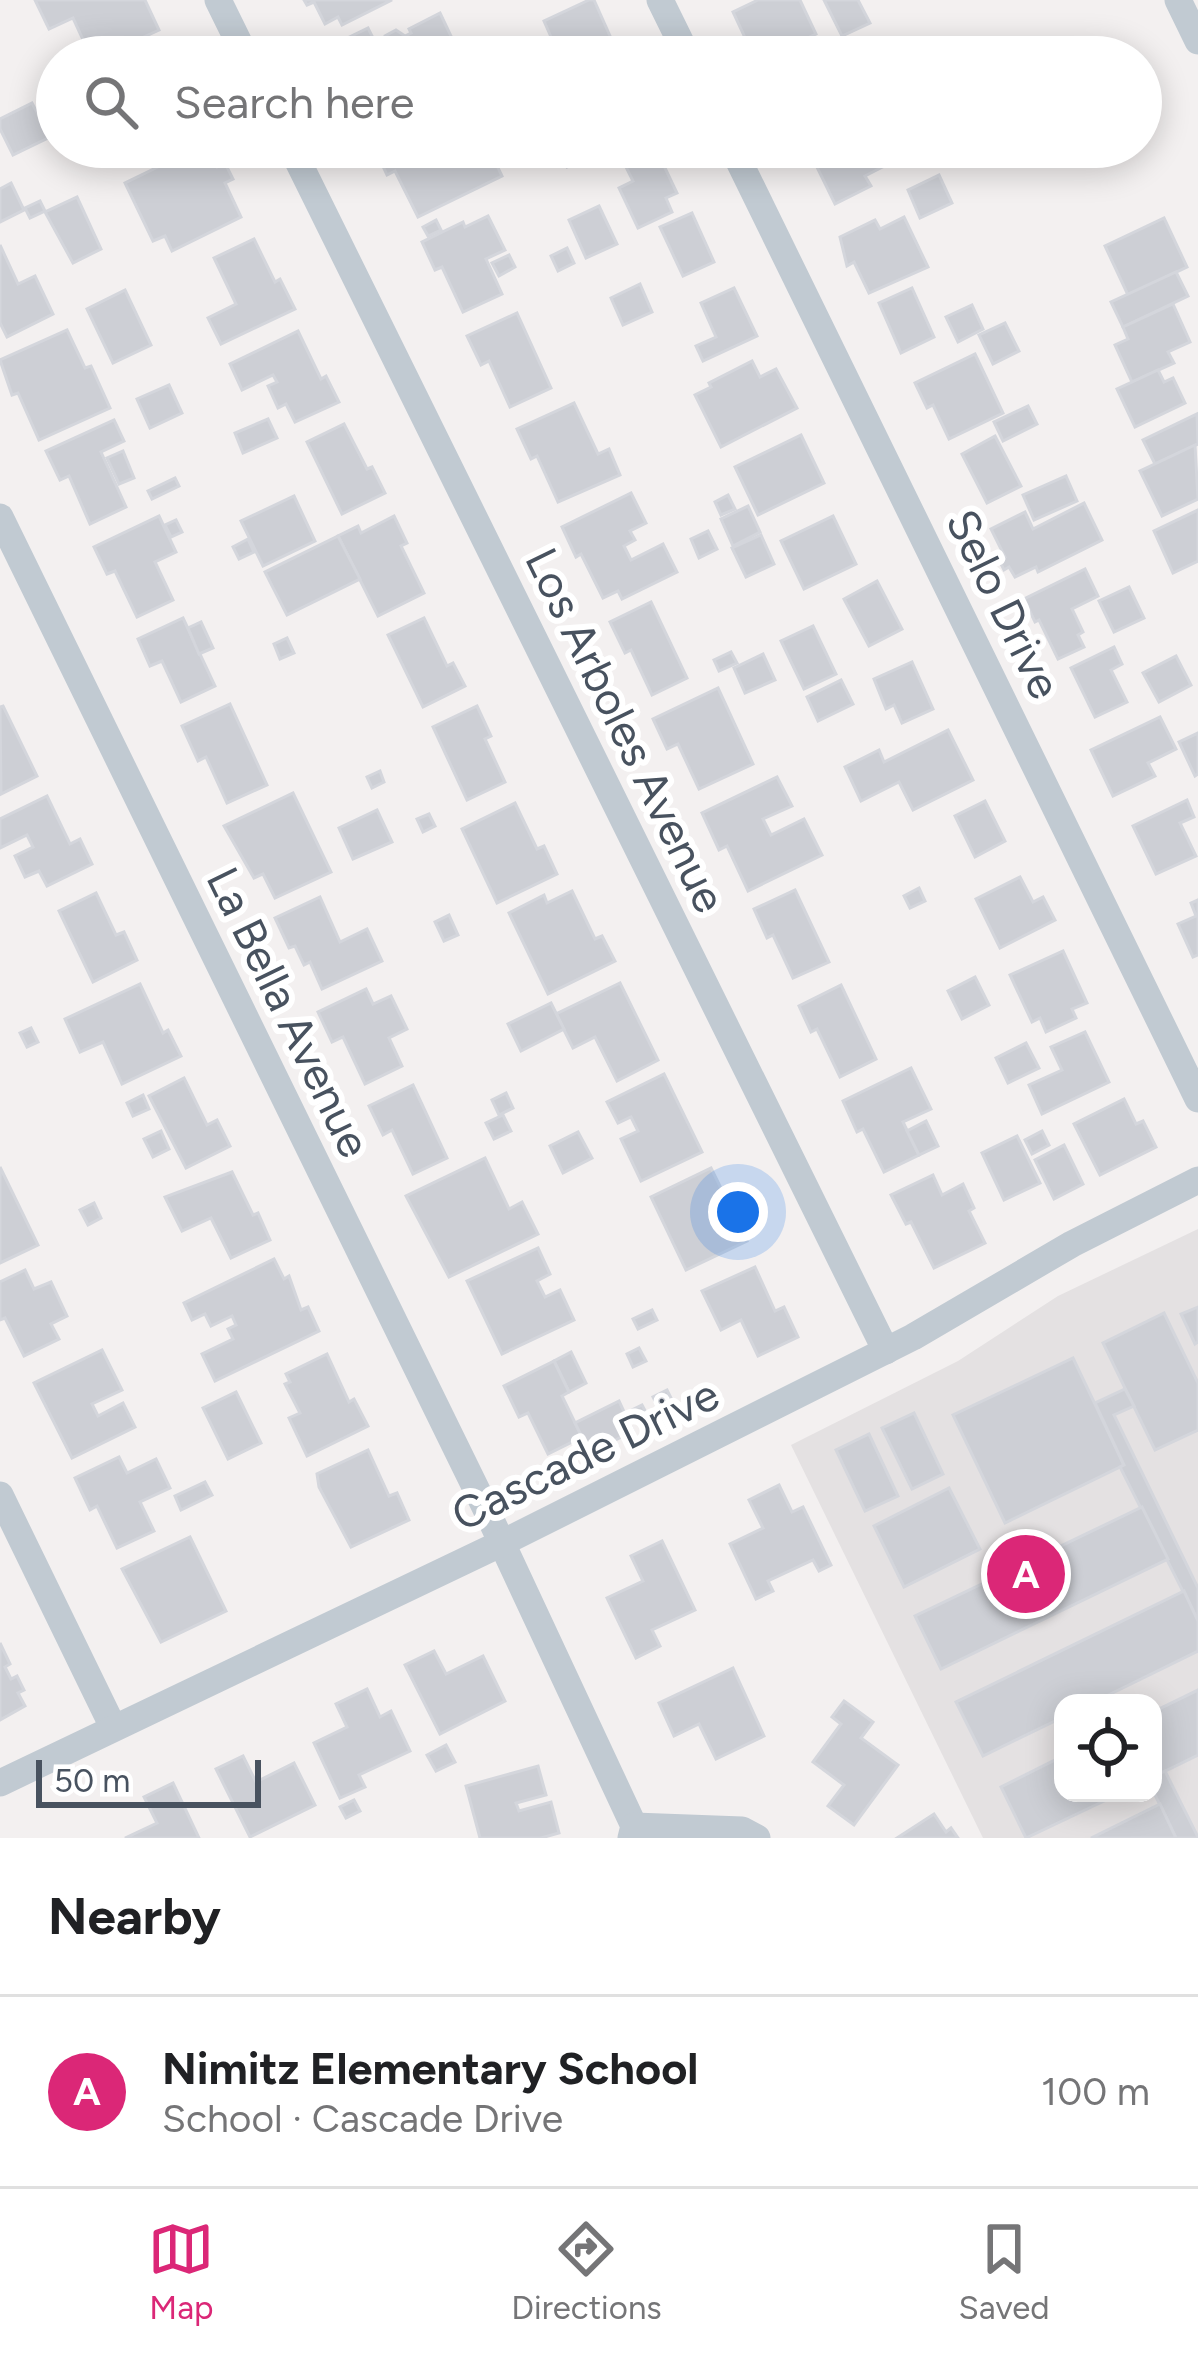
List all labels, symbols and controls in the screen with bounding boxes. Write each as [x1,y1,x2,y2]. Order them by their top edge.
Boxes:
search box [36,36,1162,168]
icon: search [78,69,144,135]
text: Search here [174,75,414,129]
street label: Selo Drive [935,501,1073,707]
street label: Los Arboles Avenue [514,539,738,921]
street label: La Bella Avenue [196,858,382,1166]
your location [708,1182,768,1242]
street label: Cascade Drive [443,1366,727,1542]
pin: A [987,1529,1065,1619]
map controls [1054,1694,1162,1802]
button: locate [1054,1694,1162,1802]
scale bar [36,1754,261,1807]
text: 50 m [54,1761,130,1800]
text: Nearby [48,1886,221,1947]
text: Nimitz Elementary School [162,2041,698,2095]
text: A [73,2068,101,2115]
text: 100 m [1041,2068,1150,2115]
text: School · Cascade Drive [162,2095,563,2142]
tab: Map [148,2216,214,2327]
tab: Directions [511,2216,662,2327]
tab: Saved [959,2216,1050,2327]

